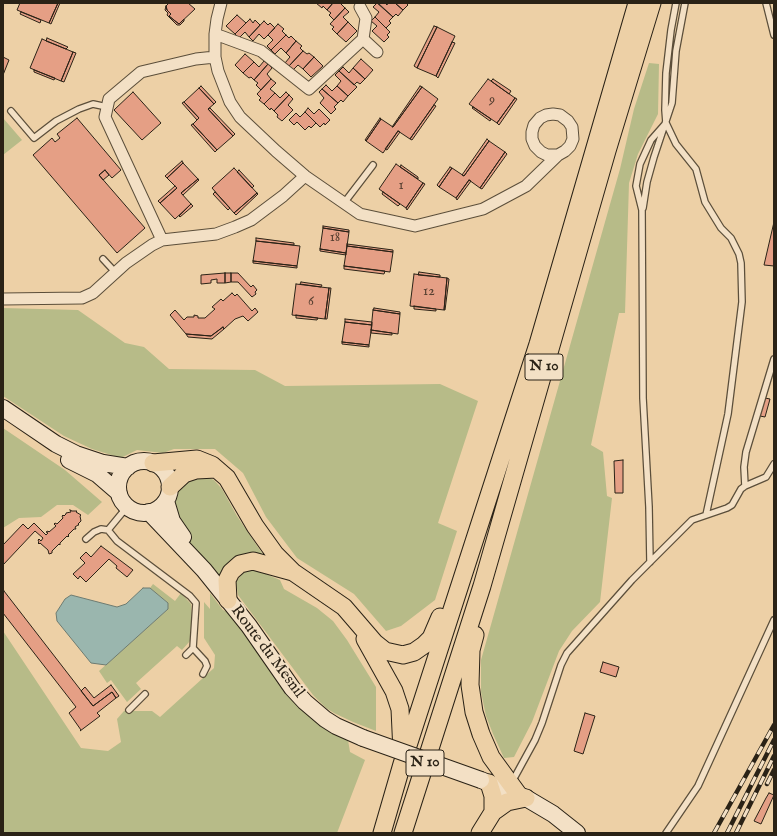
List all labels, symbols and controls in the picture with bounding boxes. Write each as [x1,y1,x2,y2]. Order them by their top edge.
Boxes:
house number: 9 [489,93,495,109]
house number: 1 [398,178,404,194]
house number: 18 [330,230,340,246]
house number: 12 [423,284,435,300]
house number: 6 [308,294,314,310]
road number: N 10 [525,354,563,380]
street label: Route du Mesnil [226,602,308,702]
road number: N 10 [406,750,444,776]

